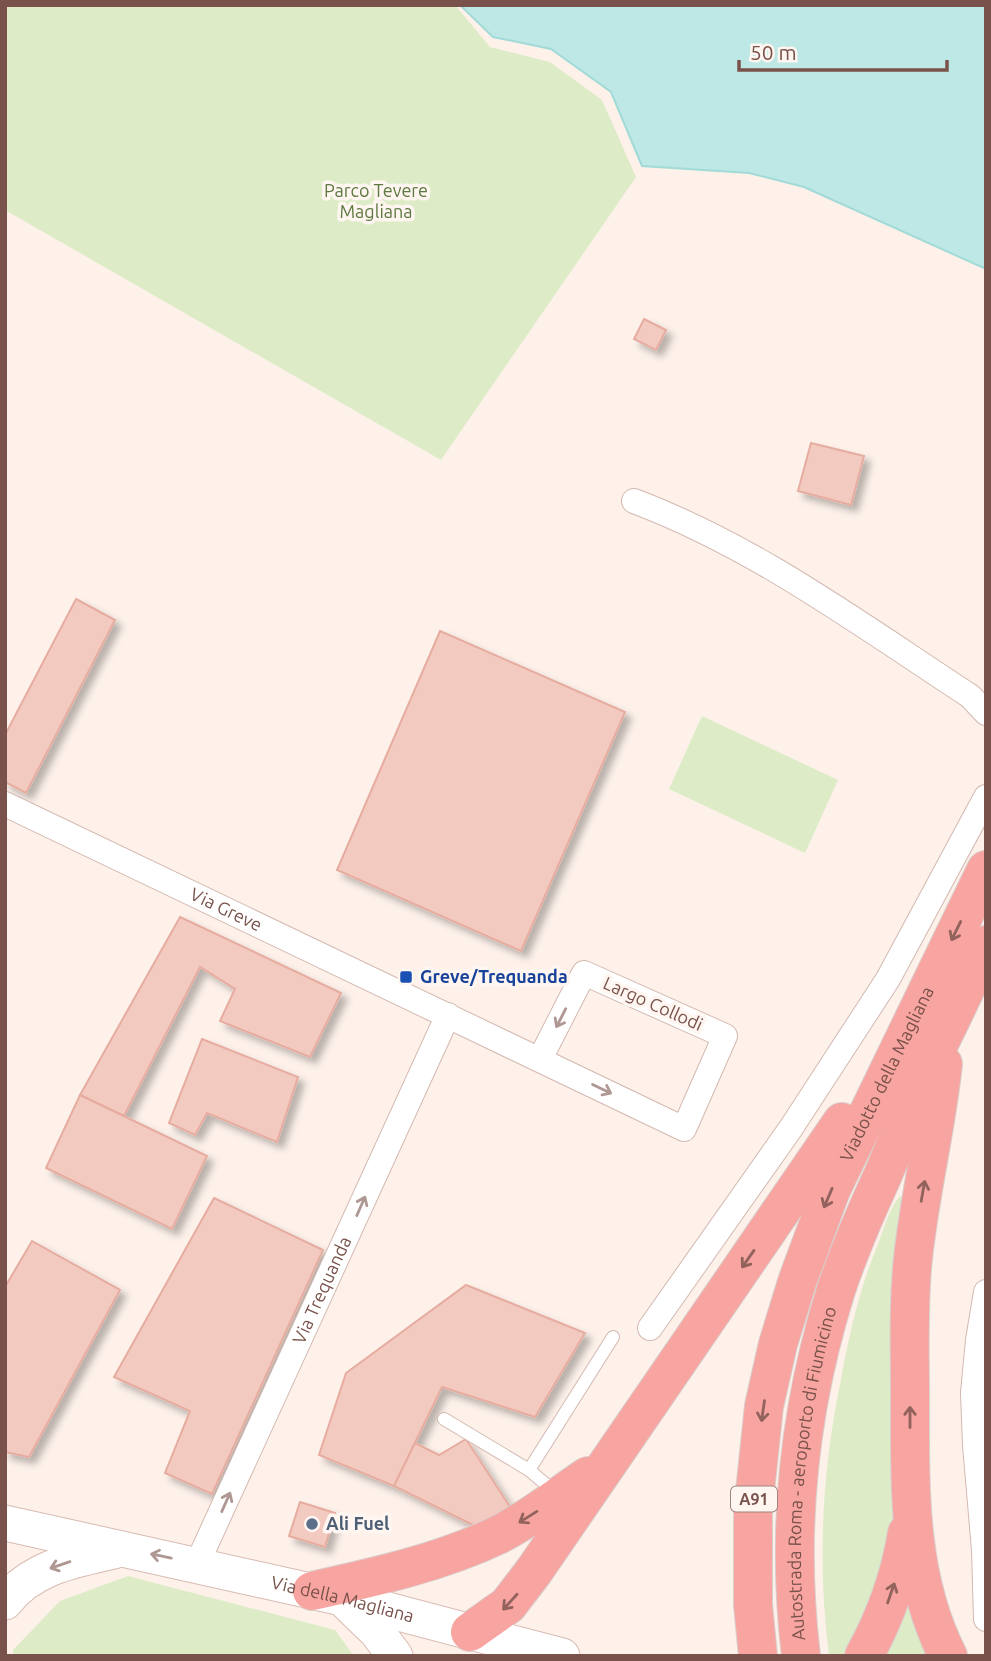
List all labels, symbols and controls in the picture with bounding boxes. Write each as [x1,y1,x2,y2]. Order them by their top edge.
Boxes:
scale bar [739,28,947,72]
text: 50 m [750,40,797,64]
park label: Parco Tevere Magliana [324,180,428,221]
street label: Via Greve [187,883,266,935]
one-way arrow [949,920,962,941]
place label: Greve/Trequanda [420,966,568,986]
marker: Greve/Trequanda [398,969,414,985]
street label: Largo Collodi [601,972,706,1034]
street label: Viadotto della Magliana [835,983,937,1165]
one-way arrow [554,1008,568,1028]
one-way arrow [591,1083,612,1097]
one-way arrow [916,1180,930,1203]
one-way arrow [821,1187,834,1208]
one-way arrow [355,1196,368,1217]
street label: Via Trequanda [288,1233,354,1347]
one-way arrow [741,1249,755,1268]
street label: Autostrada Roma - aeroporto di Fiumicino [784,1304,839,1642]
one-way arrow [757,1399,770,1422]
one-way arrow [903,1406,917,1429]
road number: A91 [731,1486,777,1512]
one-way arrow [220,1492,233,1513]
one-way arrow [519,1510,538,1525]
place label: Ali Fuel [326,1513,390,1533]
marker: Ali Fuel [304,1516,320,1532]
one-way arrow [150,1549,173,1563]
one-way arrow [49,1560,71,1572]
street label: Via della Magliana [269,1572,416,1626]
one-way arrow [886,1583,898,1605]
one-way arrow [502,1593,518,1611]

